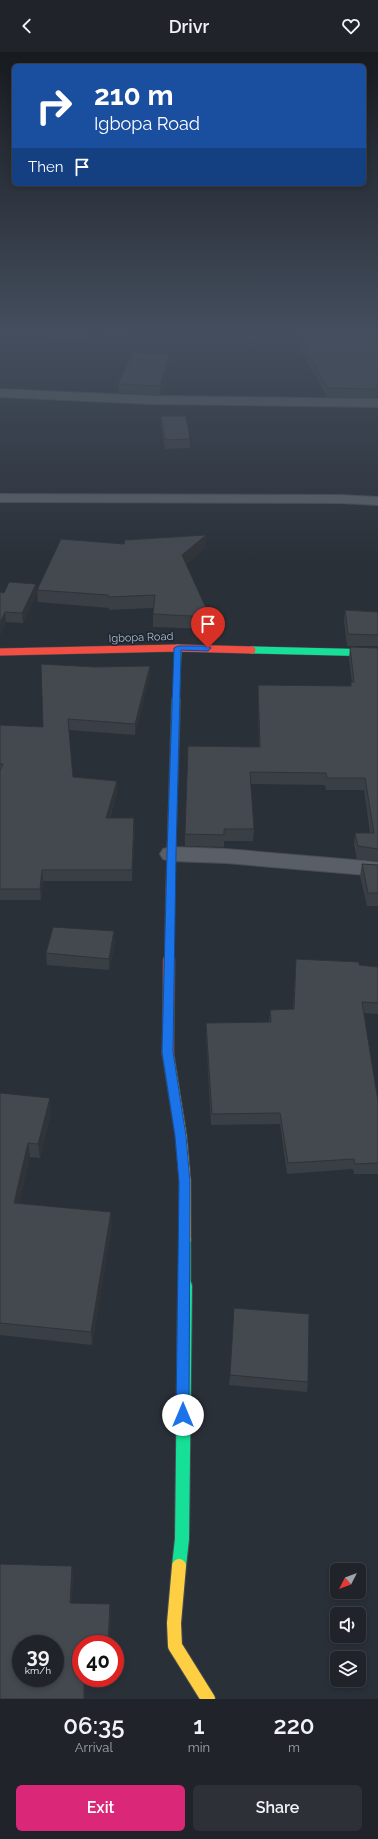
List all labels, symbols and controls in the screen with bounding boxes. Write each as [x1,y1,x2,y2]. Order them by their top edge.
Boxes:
icon: back [16,15,38,37]
icon: heart [340,15,362,37]
text: Drivr [169,16,209,37]
text: 210 m [94,79,174,112]
icon: right [28,80,80,132]
text: Igbopa Road [94,113,200,134]
icon: arrive [71,156,93,178]
text: Then [28,158,63,176]
pin [191,607,225,648]
icon: arrive [197,613,219,635]
street label: Igbopa Road [108,630,174,645]
position arrow [162,1394,204,1436]
north arrow [330,1563,366,1599]
map controls [330,1563,366,1687]
button: sound [330,1607,366,1643]
speed limit sign: 40 [72,1635,124,1687]
text: 39 [27,1644,49,1668]
button: layers [330,1651,366,1687]
text: km/h [25,1665,51,1676]
text: 06:35 [63,1711,124,1740]
text: 1 [193,1711,205,1740]
text: 220 [274,1711,315,1740]
text: Arrival [75,1740,113,1755]
text: min [188,1740,210,1755]
text: m [288,1740,300,1755]
button: Exit [16,1785,185,1831]
button: Share [193,1785,362,1831]

